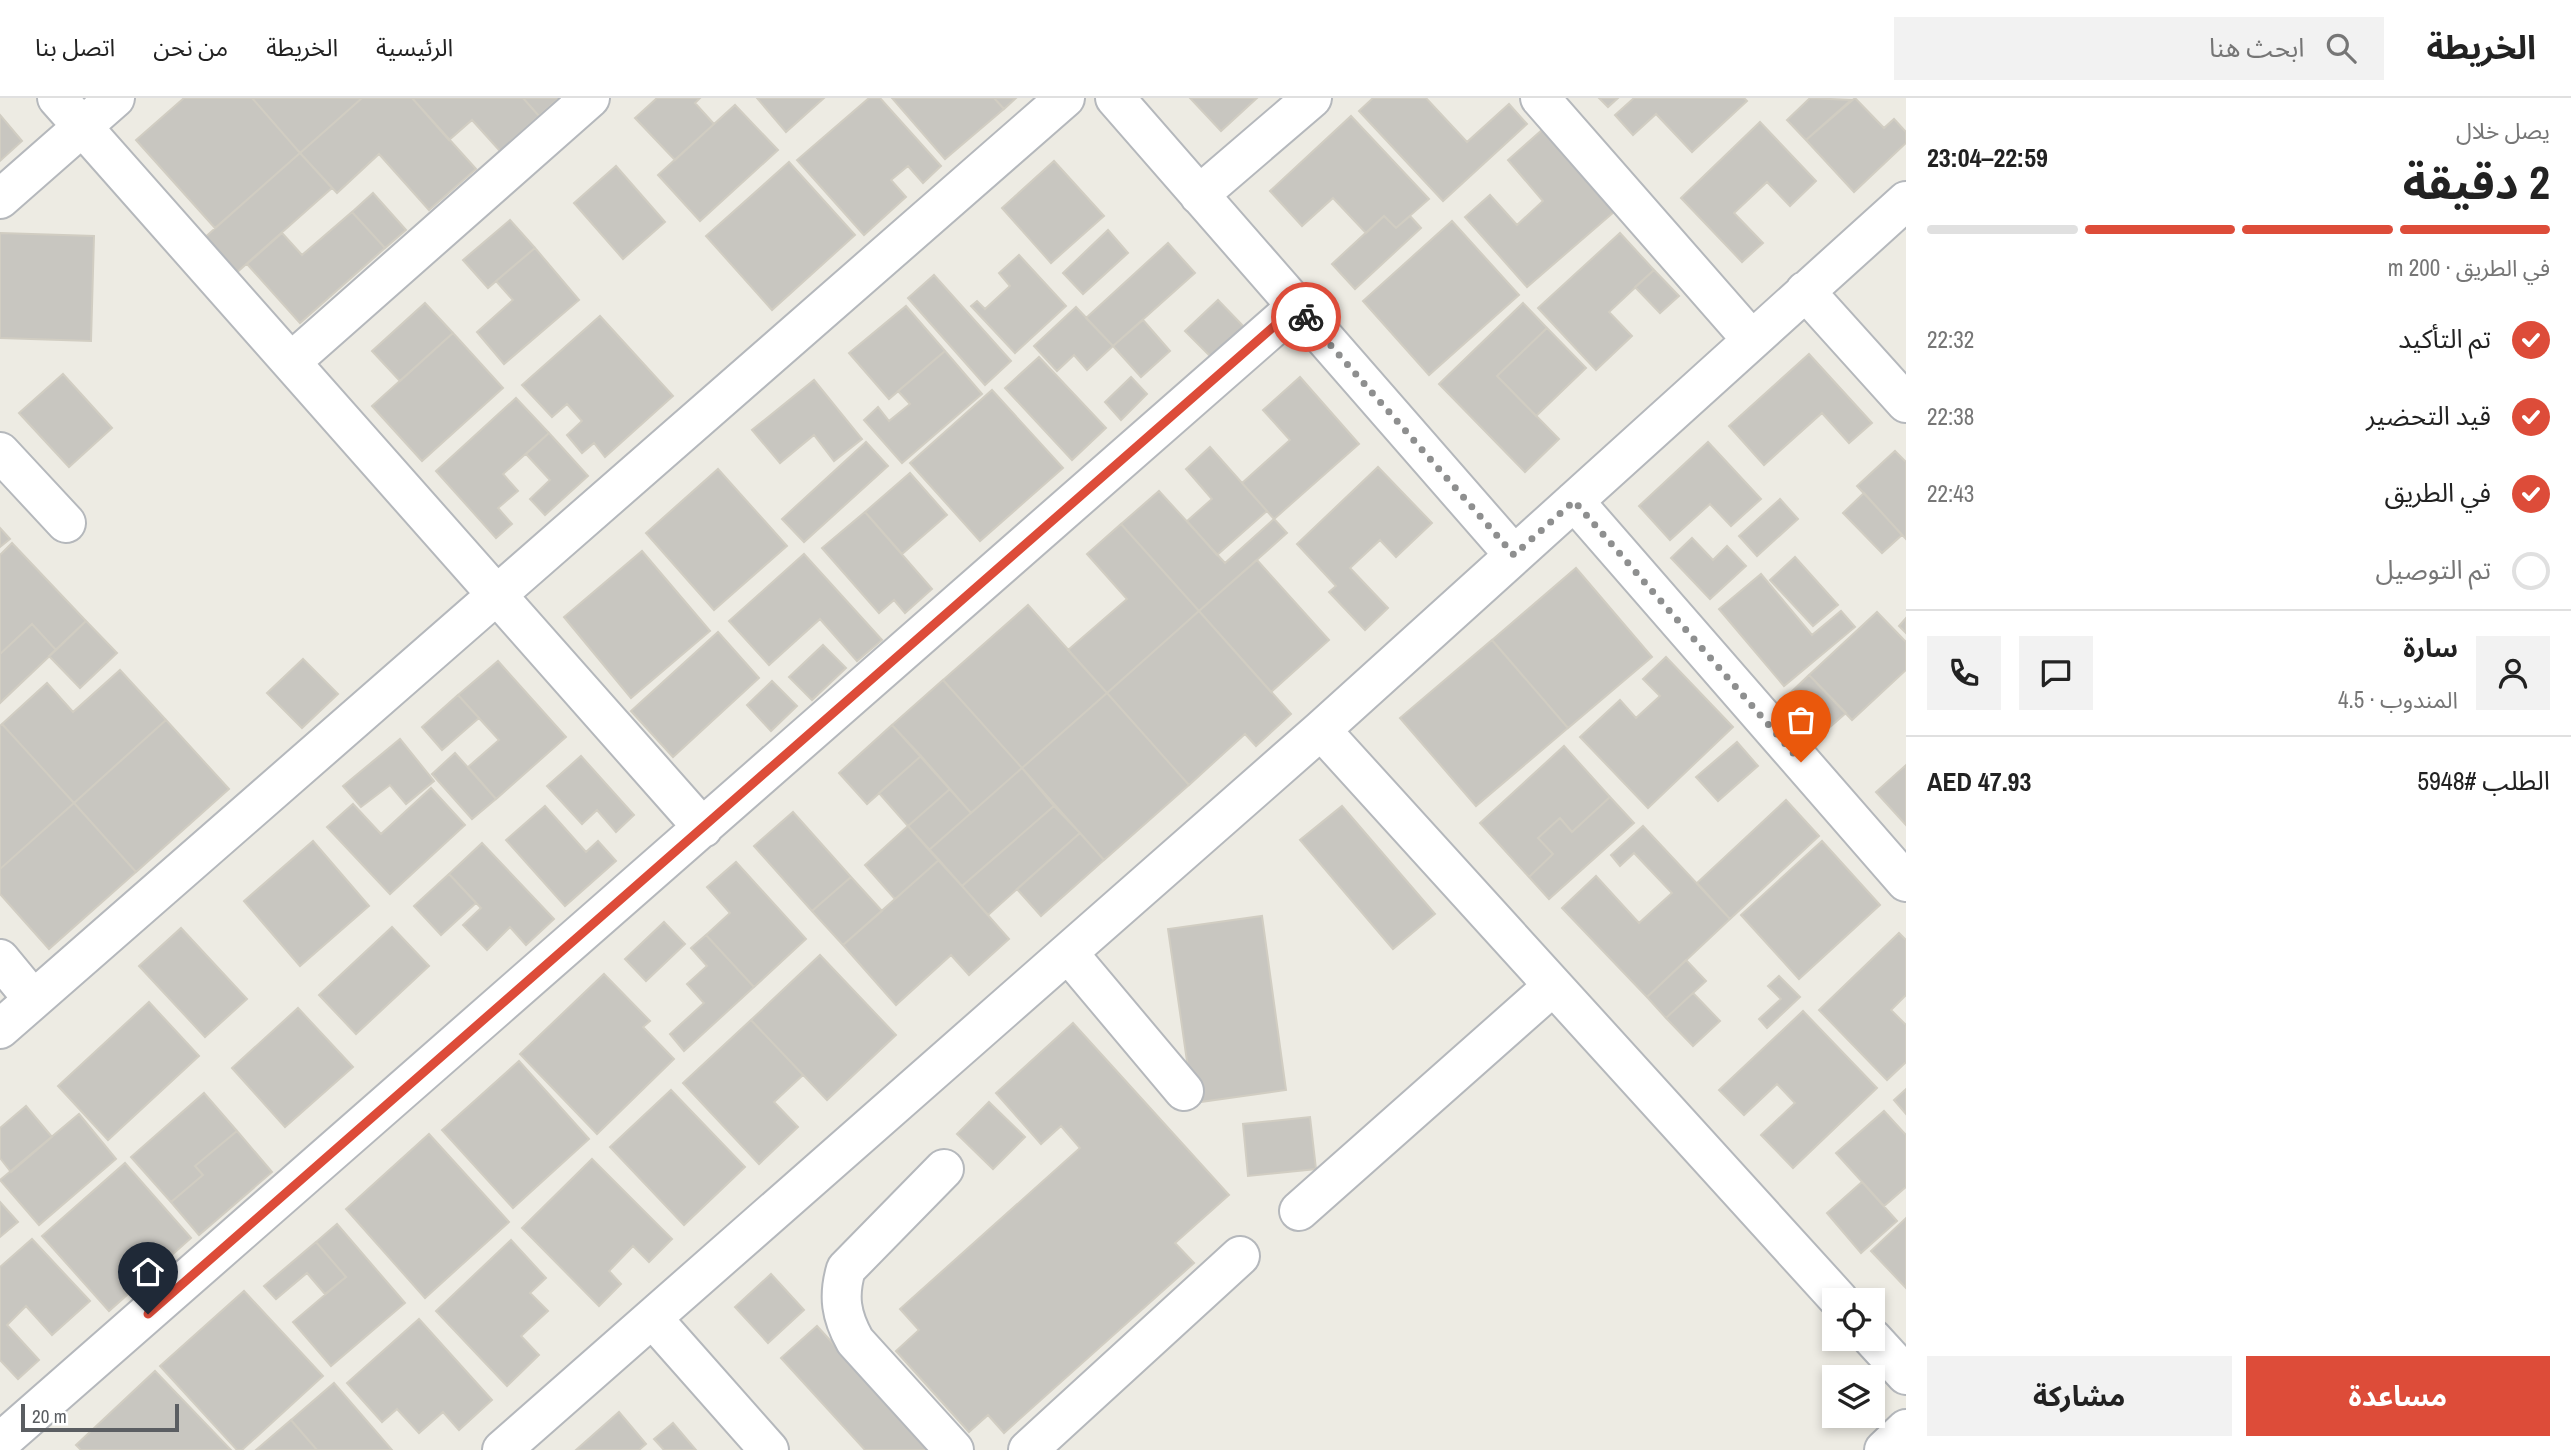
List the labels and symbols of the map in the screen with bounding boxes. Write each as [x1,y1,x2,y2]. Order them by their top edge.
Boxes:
courier [1271,282,1341,352]
pin [1771,690,1831,762]
pin [118,1242,178,1314]
scale bar [21,1401,178,1433]

